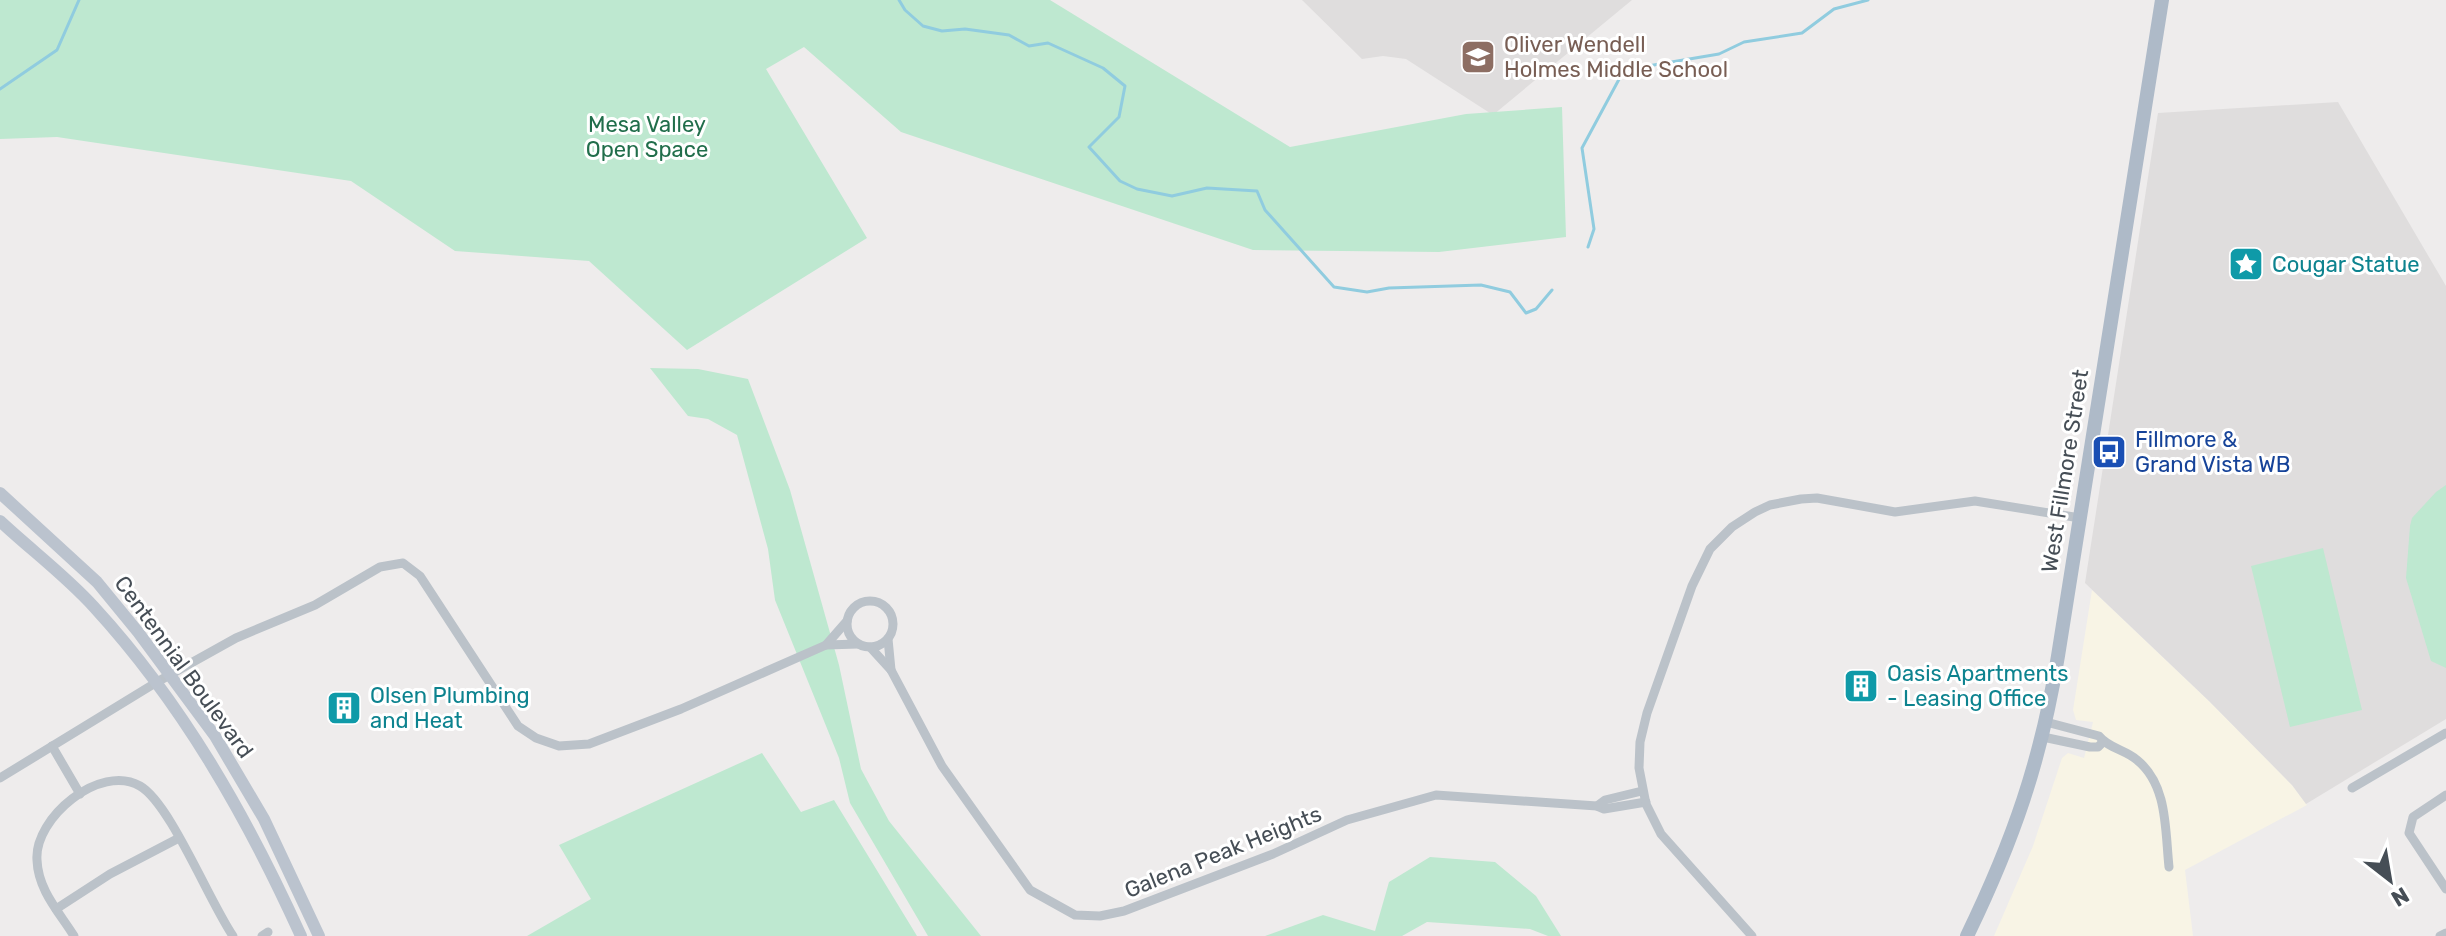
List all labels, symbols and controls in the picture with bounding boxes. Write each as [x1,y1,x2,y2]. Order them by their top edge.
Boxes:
place label: Oliver Wendell Holmes Middle School [1504,31,1728,83]
school or university icon: Oliver Wendell Holmes Middle School [1459,38,1497,76]
park label: Mesa Valley Open Space [586,111,708,163]
place icon: Cougar Statue [2227,245,2265,283]
place label: Cougar Statue [2272,251,2420,278]
street label: West Fillmore Street [2036,367,2094,574]
place label: Fillmore & Grand Vista WB [2135,426,2290,478]
bus stop icon: Fillmore & Grand Vista WB [2090,433,2128,471]
street label: Centennial Boulevard [109,571,259,763]
place label: Oasis Apartments - Leasing Office [1887,660,2068,712]
building icon: Oasis Apartments - Leasing Office [1842,667,1880,705]
place label: Olsen Plumbing and Heat [370,682,530,734]
building icon: Olsen Plumbing and Heat [325,689,363,727]
street label: Galena Peak Heights [1121,800,1325,904]
north arrow [2350,840,2430,920]
text: N [2386,881,2414,912]

